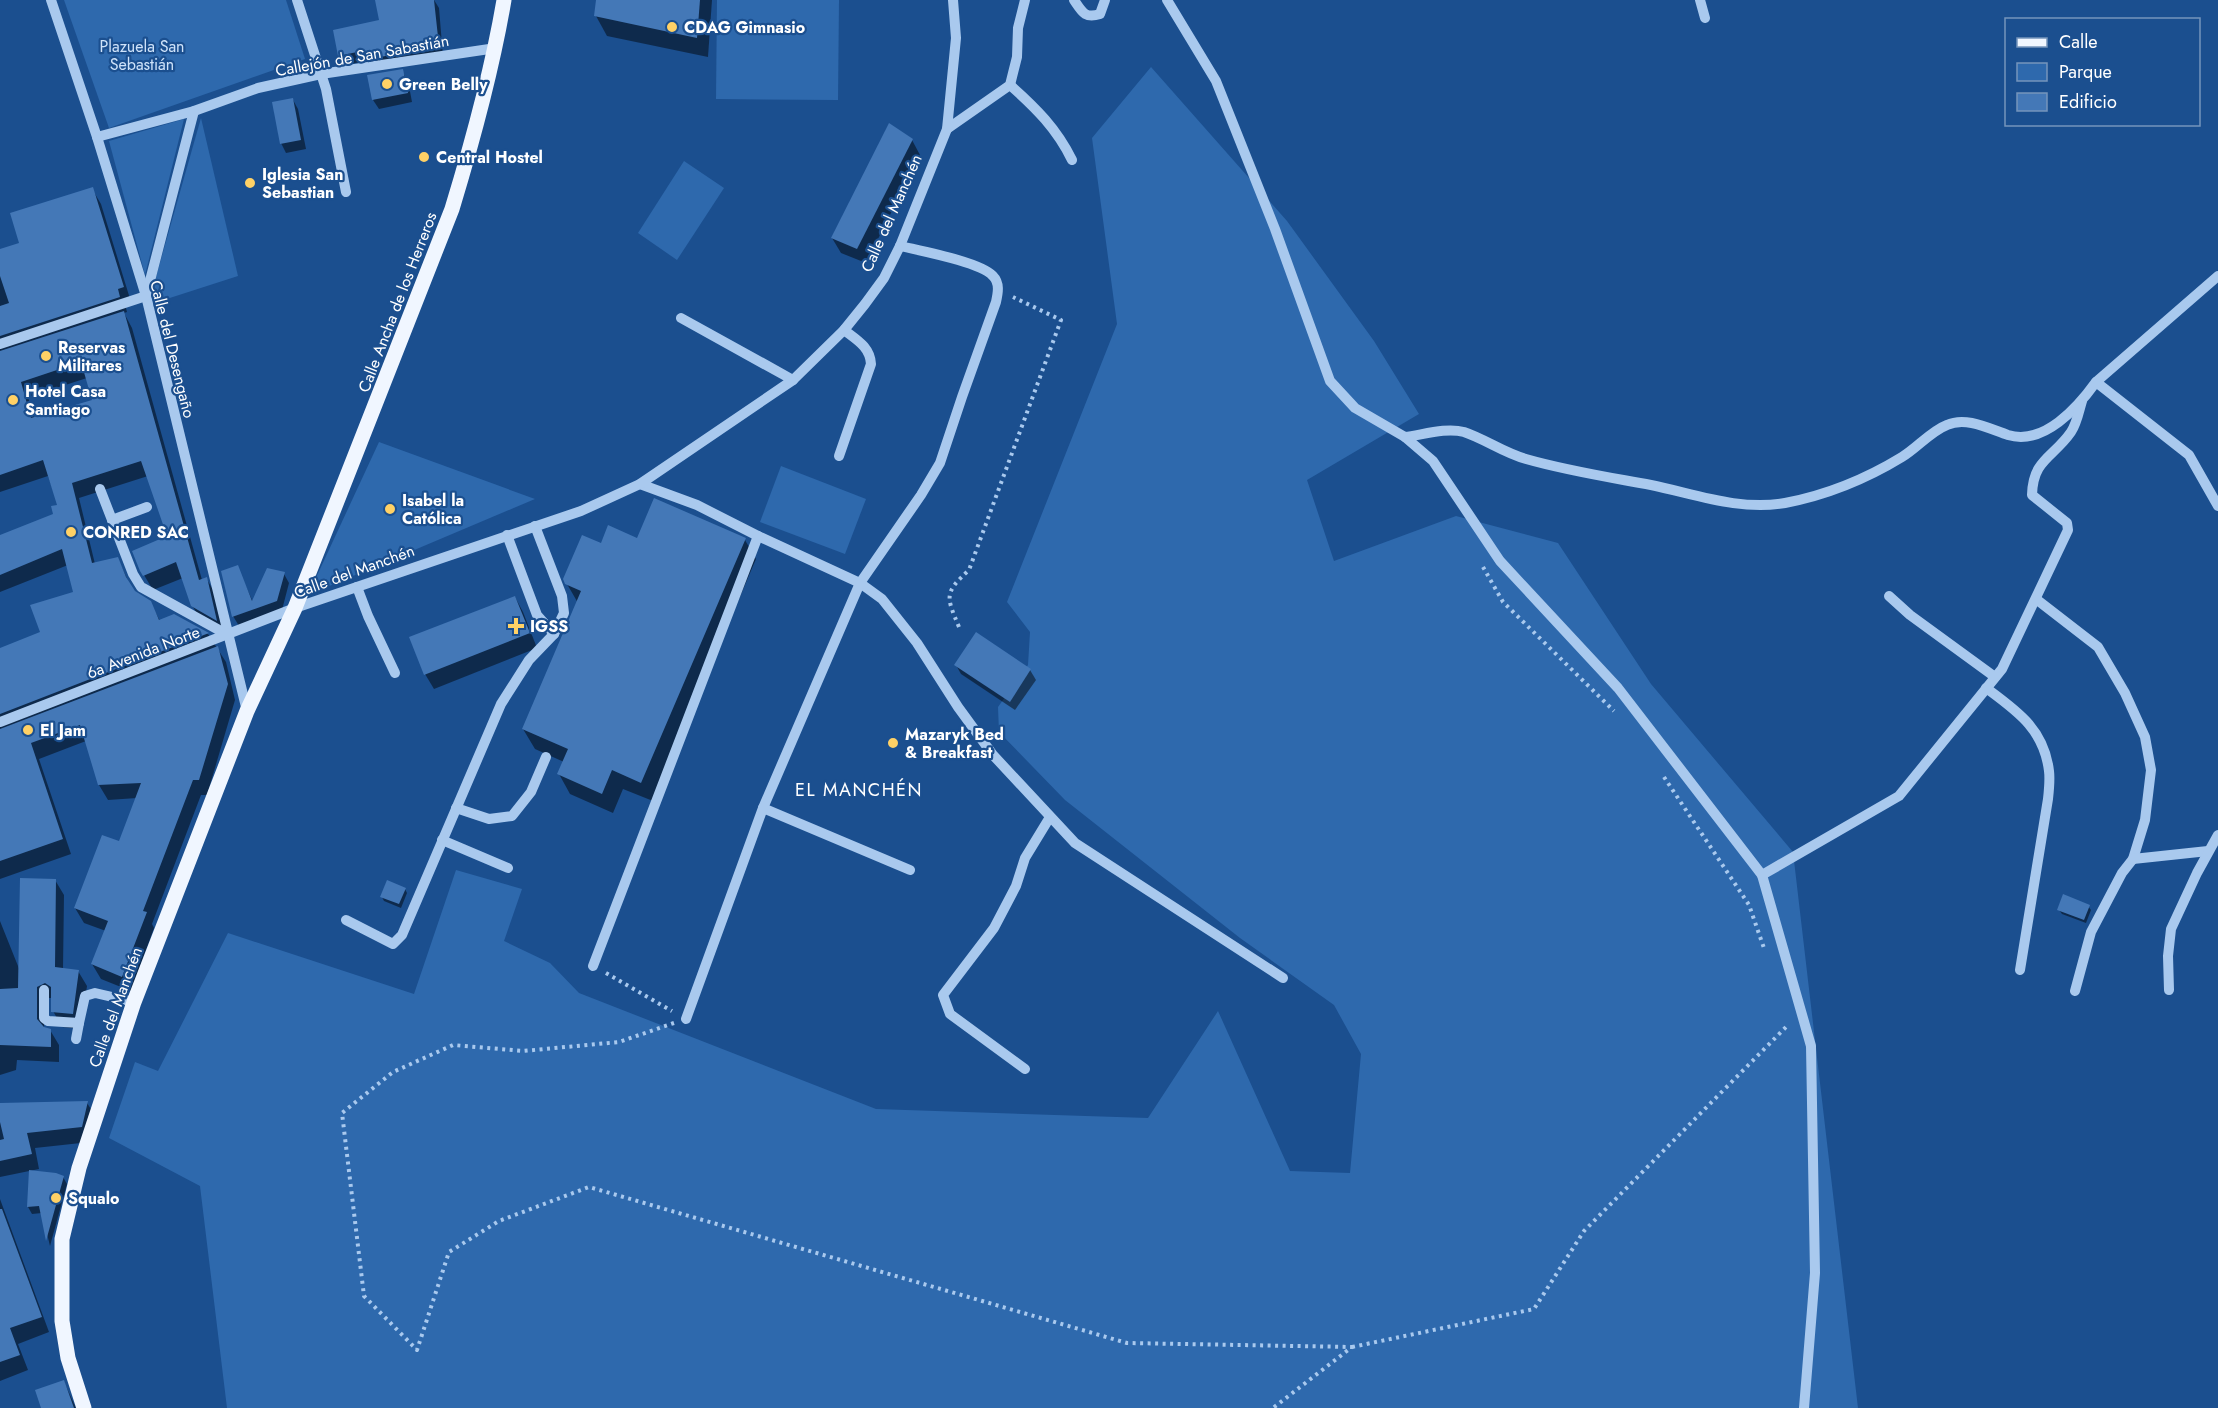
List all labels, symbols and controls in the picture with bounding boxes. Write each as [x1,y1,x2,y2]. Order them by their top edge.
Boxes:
place label: CDAG Gimnasio [684,16,805,39]
legend [2005,18,2200,126]
marker: CDAG Gimnasio [665,20,679,34]
street label: Callejón de San Sabastián [273,29,451,82]
text: Calle [2059,29,2098,55]
park label: Plazuela San Sebastián [99,35,185,76]
text: Parque [2059,59,2112,85]
place label: Green Belly [399,73,488,96]
marker: Green Belly [380,77,394,91]
text: Edificio [2059,89,2117,115]
place label: Central Hostel [436,146,543,169]
marker: Central Hostel [417,150,431,164]
street label: Calle del Manchén [855,151,928,276]
place label: Iglesia San Sebastian [262,163,343,204]
marker: Iglesia San Sebastian [243,176,257,190]
street label: Calle Ancha de los Herreros [352,209,443,396]
street label: Calle del Desengaño [144,278,201,421]
place label: Reservas Militares [58,336,125,377]
marker: Reservas Militares [39,349,53,363]
place label: Hotel Casa Santiago [25,380,106,421]
marker: Hotel Casa Santiago [6,393,20,407]
place label: Isabel la Católica [402,489,464,530]
marker: Isabel la Católica [383,502,397,516]
place label: CONRED SAC [83,521,189,544]
marker: CONRED SAC [64,525,78,539]
street label: Calle del Manchén [291,539,418,604]
place label: IGSS [530,615,568,638]
marker: IGSS [507,617,525,635]
street label: 6a Avenida Norte [83,620,203,685]
place label: El Jam [40,719,86,742]
marker: El Jam [21,723,35,737]
place label: Mazaryk Bed & Breakfast [905,723,1004,764]
marker: Mazaryk Bed & Breakfast [886,736,900,750]
district label: EL MANCHÉN [795,777,923,803]
street label: Calle del Manchén [83,944,148,1071]
place label: Squalo [68,1187,119,1210]
marker: Squalo [49,1191,63,1205]

